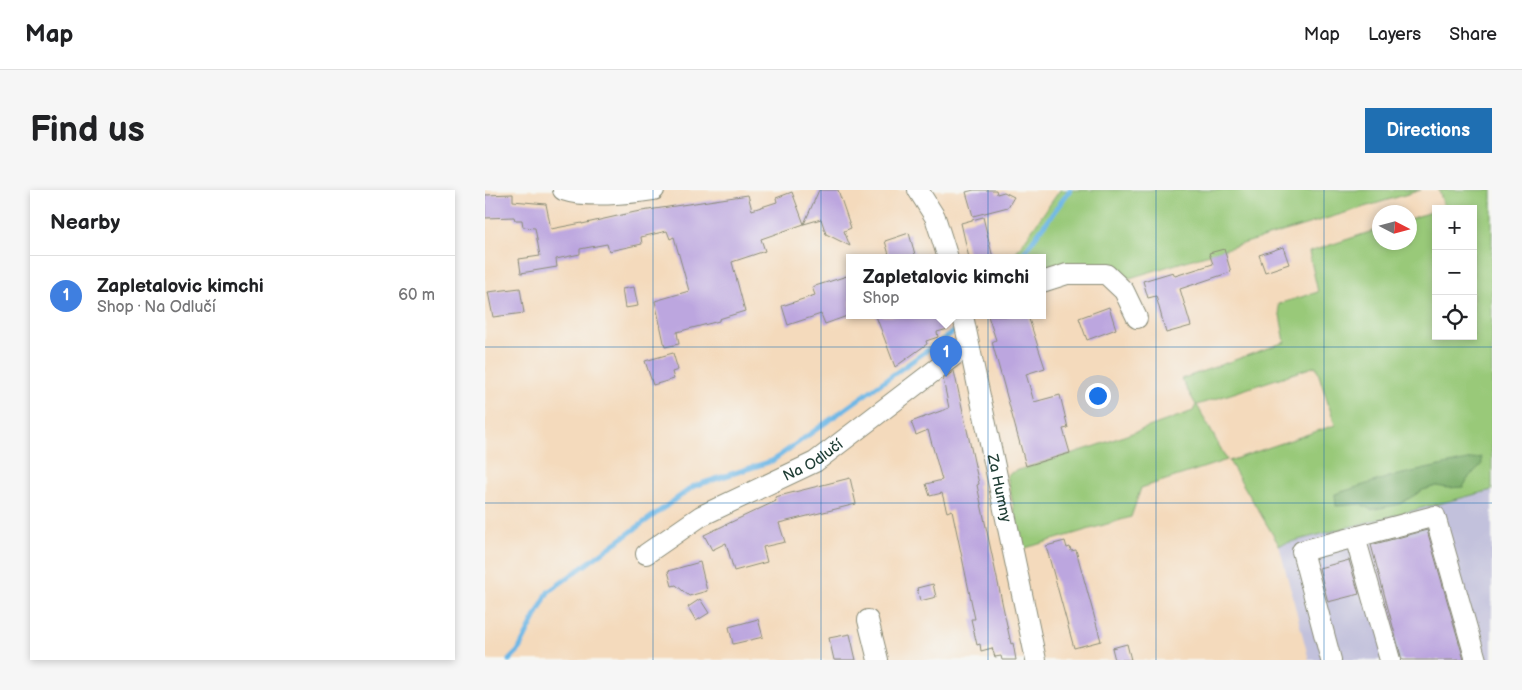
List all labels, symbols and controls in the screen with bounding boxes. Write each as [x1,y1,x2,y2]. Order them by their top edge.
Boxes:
text: Map [25,20,73,49]
text: Map [1304,24,1340,45]
text: Layers [1368,24,1421,45]
text: Share [1449,24,1497,45]
button: Directions [1365,108,1492,153]
text: Find us [30,109,145,152]
north arrow [1372,205,1417,250]
map controls [1432,205,1477,340]
button: + [1432,205,1477,250]
text: Nearby [50,210,120,235]
button: − [1432,250,1477,295]
popup [846,254,1046,319]
text: Zapletalovic kimchi [863,266,1029,289]
text: Zapletalovic kimchi [97,275,264,298]
text: 1 [63,286,69,305]
text: 60 m [398,286,435,305]
text: Shop [863,289,900,308]
button: locate [1432,295,1477,340]
text: Shop · Na Odlučí [97,298,216,317]
pin: 1 [930,336,962,377]
your location [1085,383,1111,409]
street label: Na Odlučí [780,434,847,485]
street label: Za Humny [983,452,1016,524]

